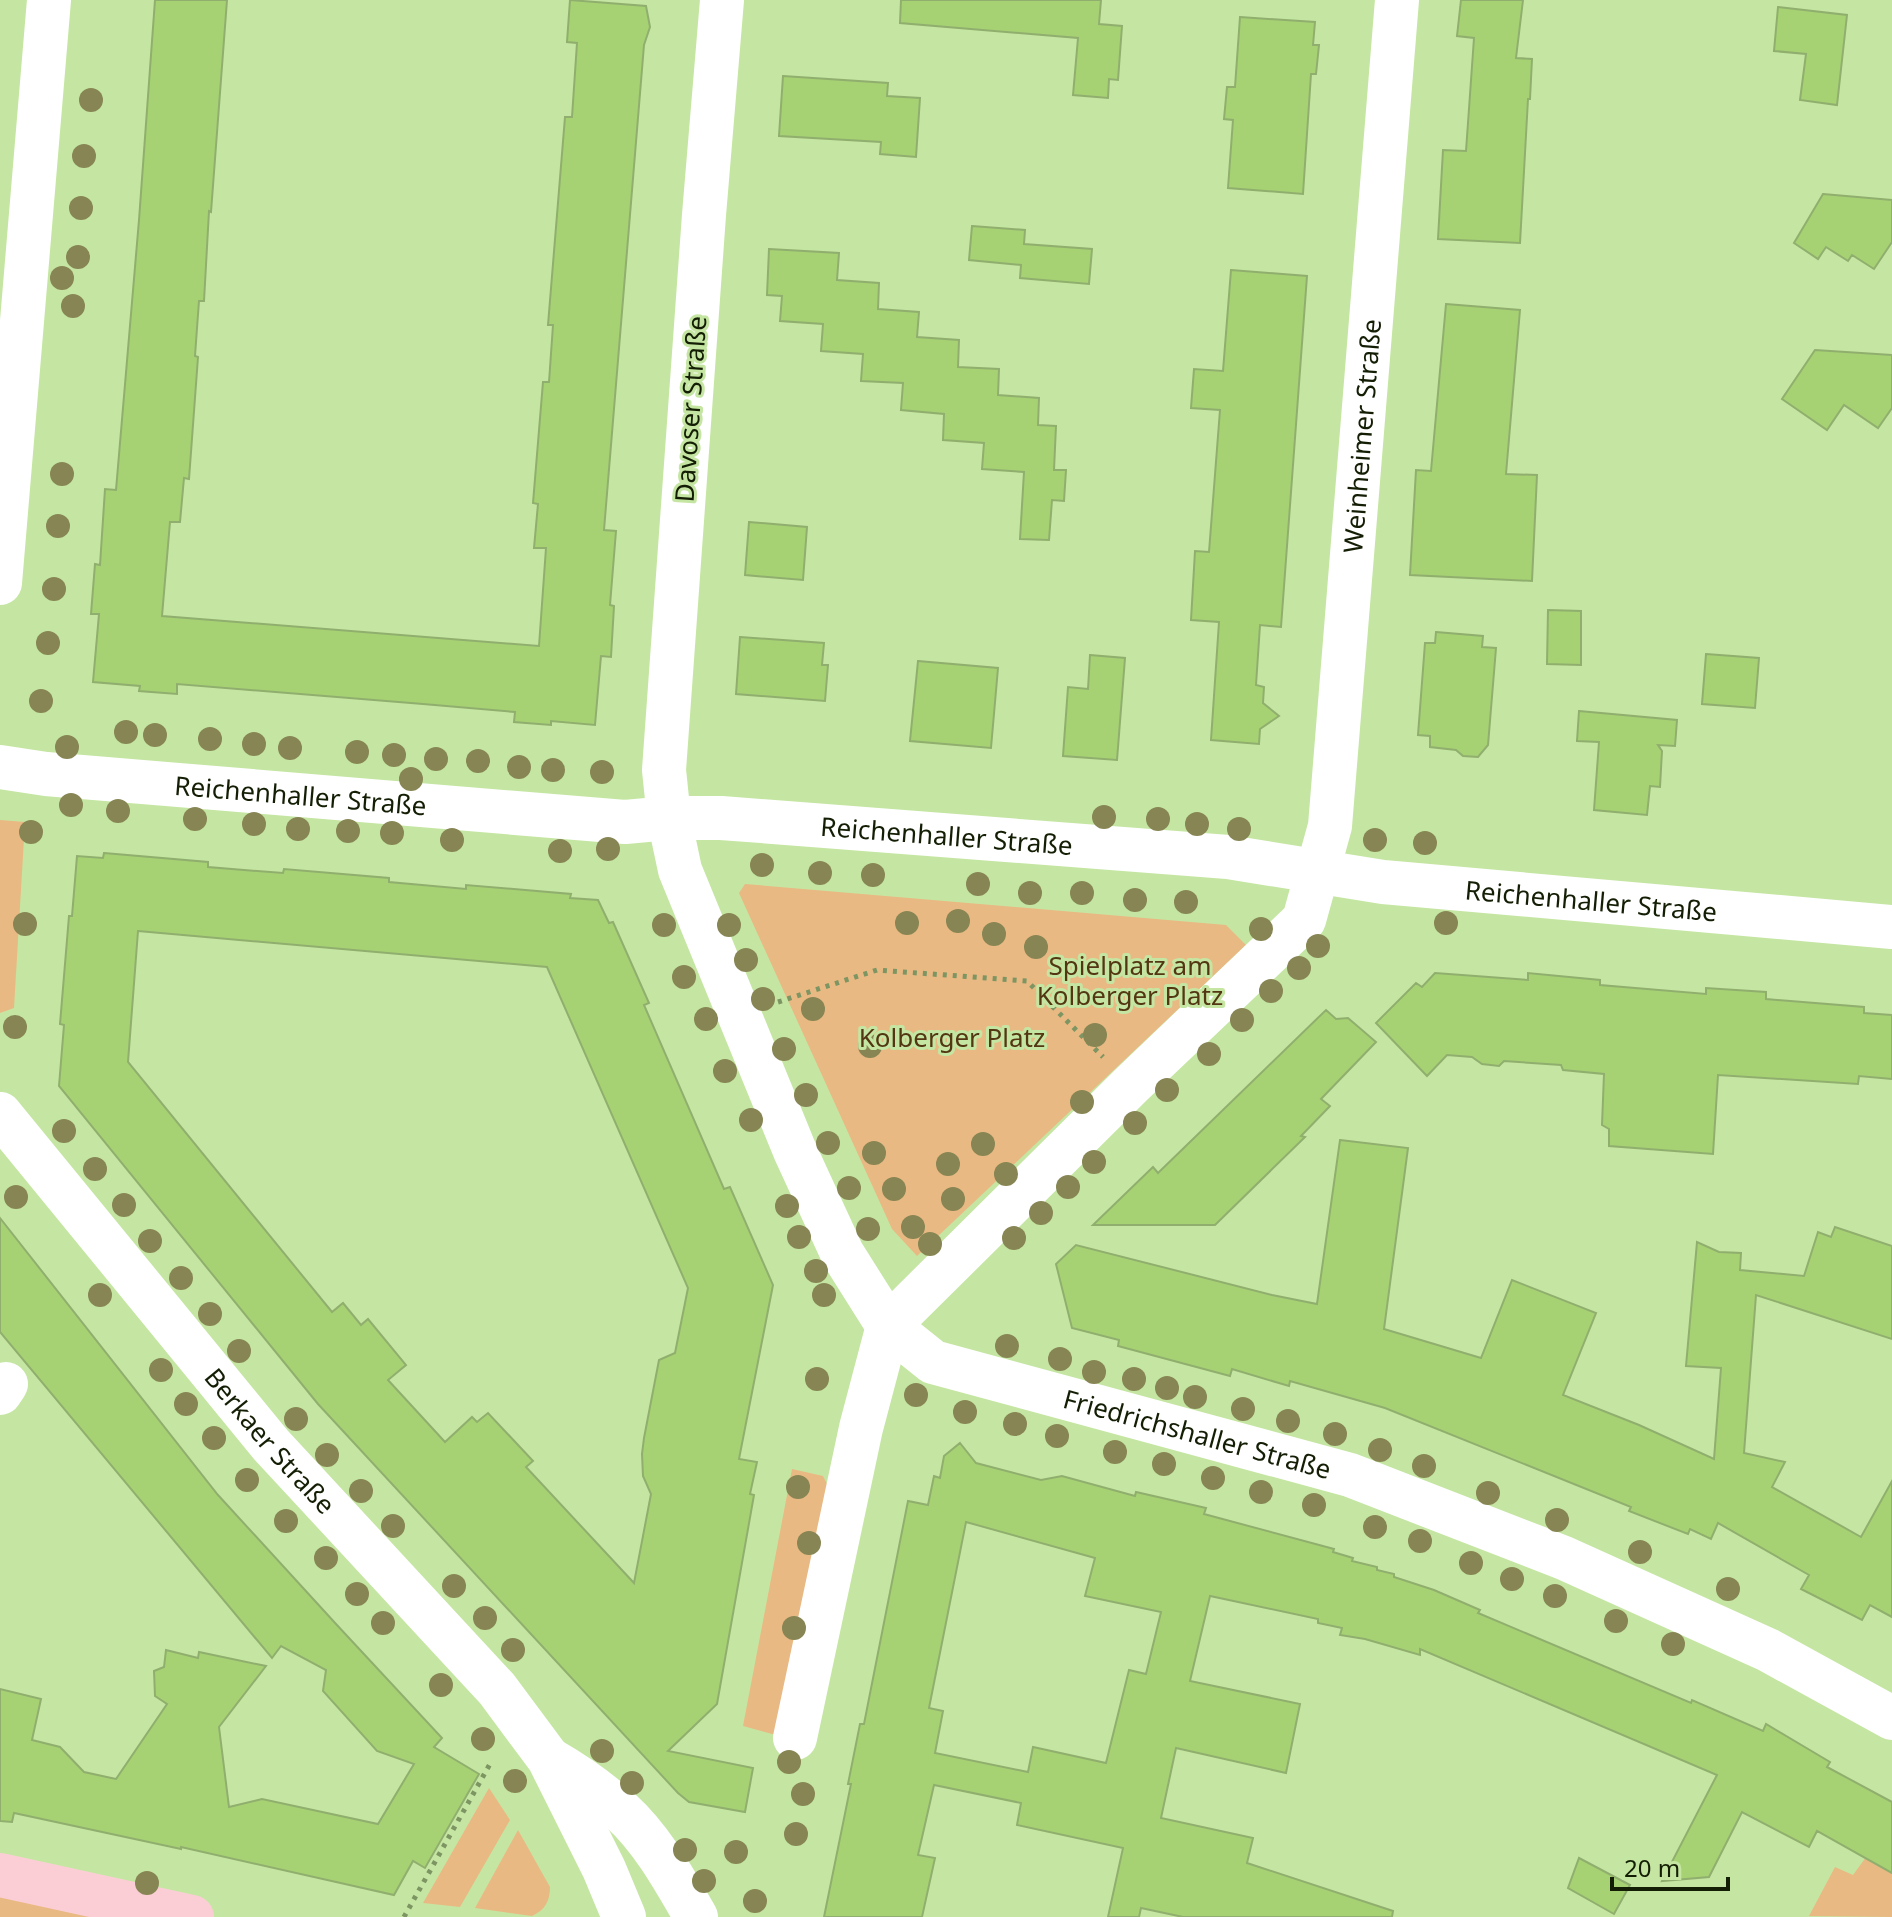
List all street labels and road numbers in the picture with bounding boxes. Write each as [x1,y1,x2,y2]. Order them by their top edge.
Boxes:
street label: Davoser Straße [666,315,714,503]
street label: Weinheimer Straße [1334,318,1389,554]
street label: Reichenhaller Straße [173,767,428,823]
street label: Reichenhaller Straße [819,808,1074,863]
street label: Reichenhaller Straße [1464,871,1718,929]
street label: Berkaer Straße [197,1360,344,1521]
street label: Friedrichshaller Straße [1059,1380,1335,1487]

